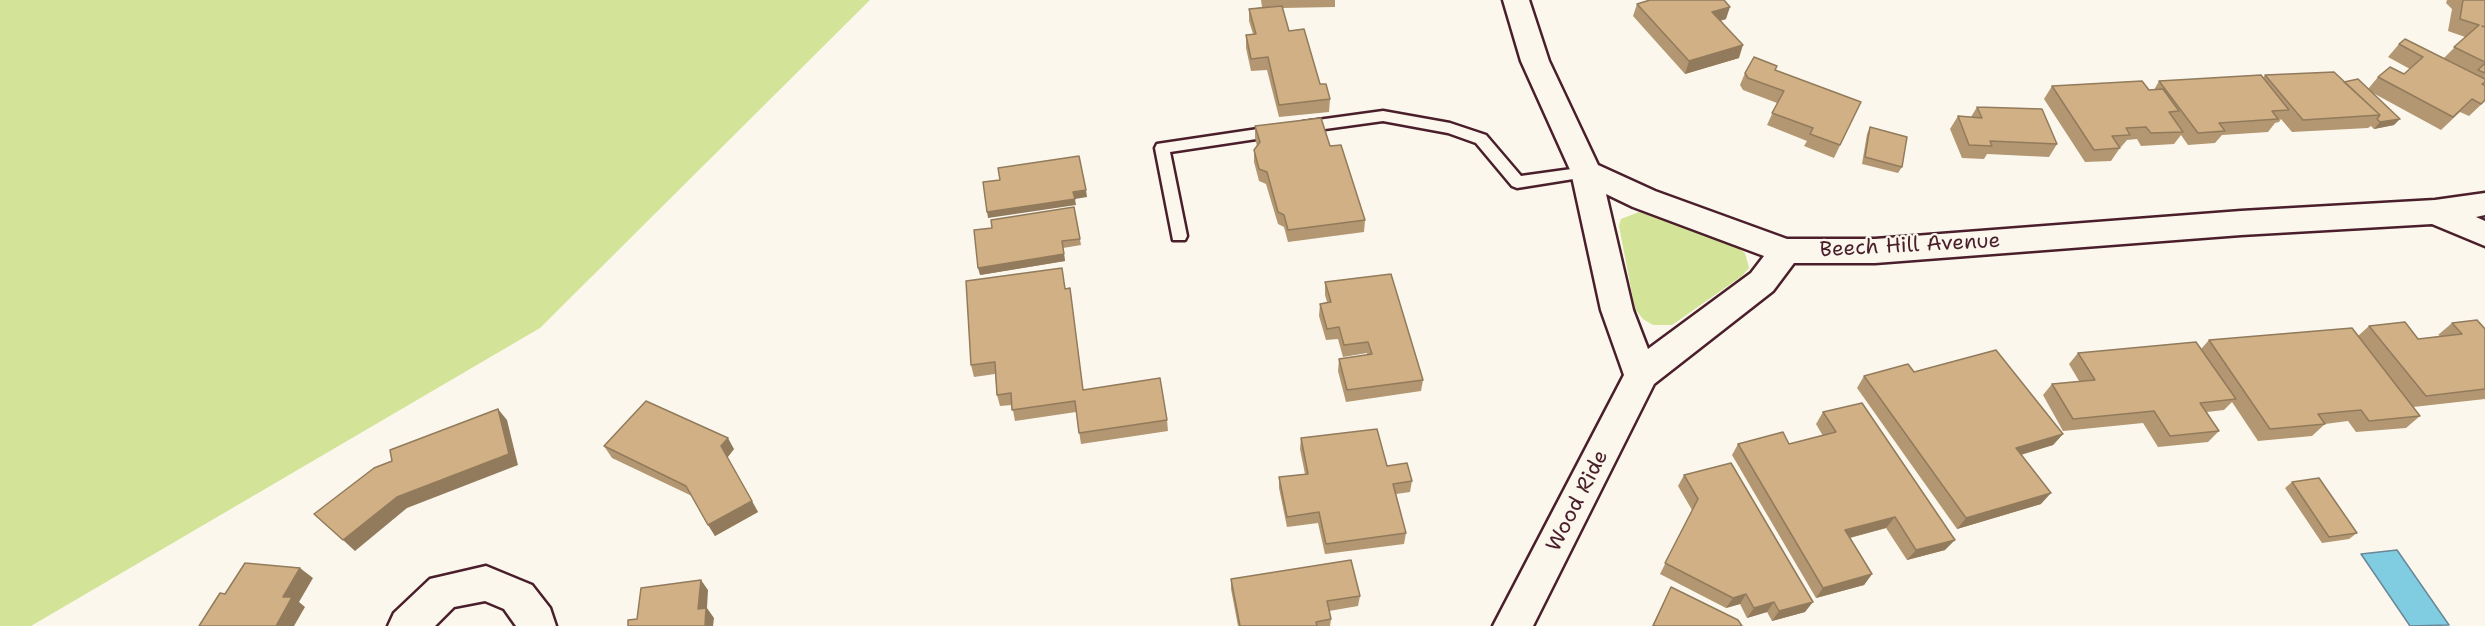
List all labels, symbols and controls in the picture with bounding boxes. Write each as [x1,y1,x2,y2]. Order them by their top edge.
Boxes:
street label: Beech Hill Avenue [1819,229,2001,263]
street label: Wood Ride [1542,446,1614,556]

